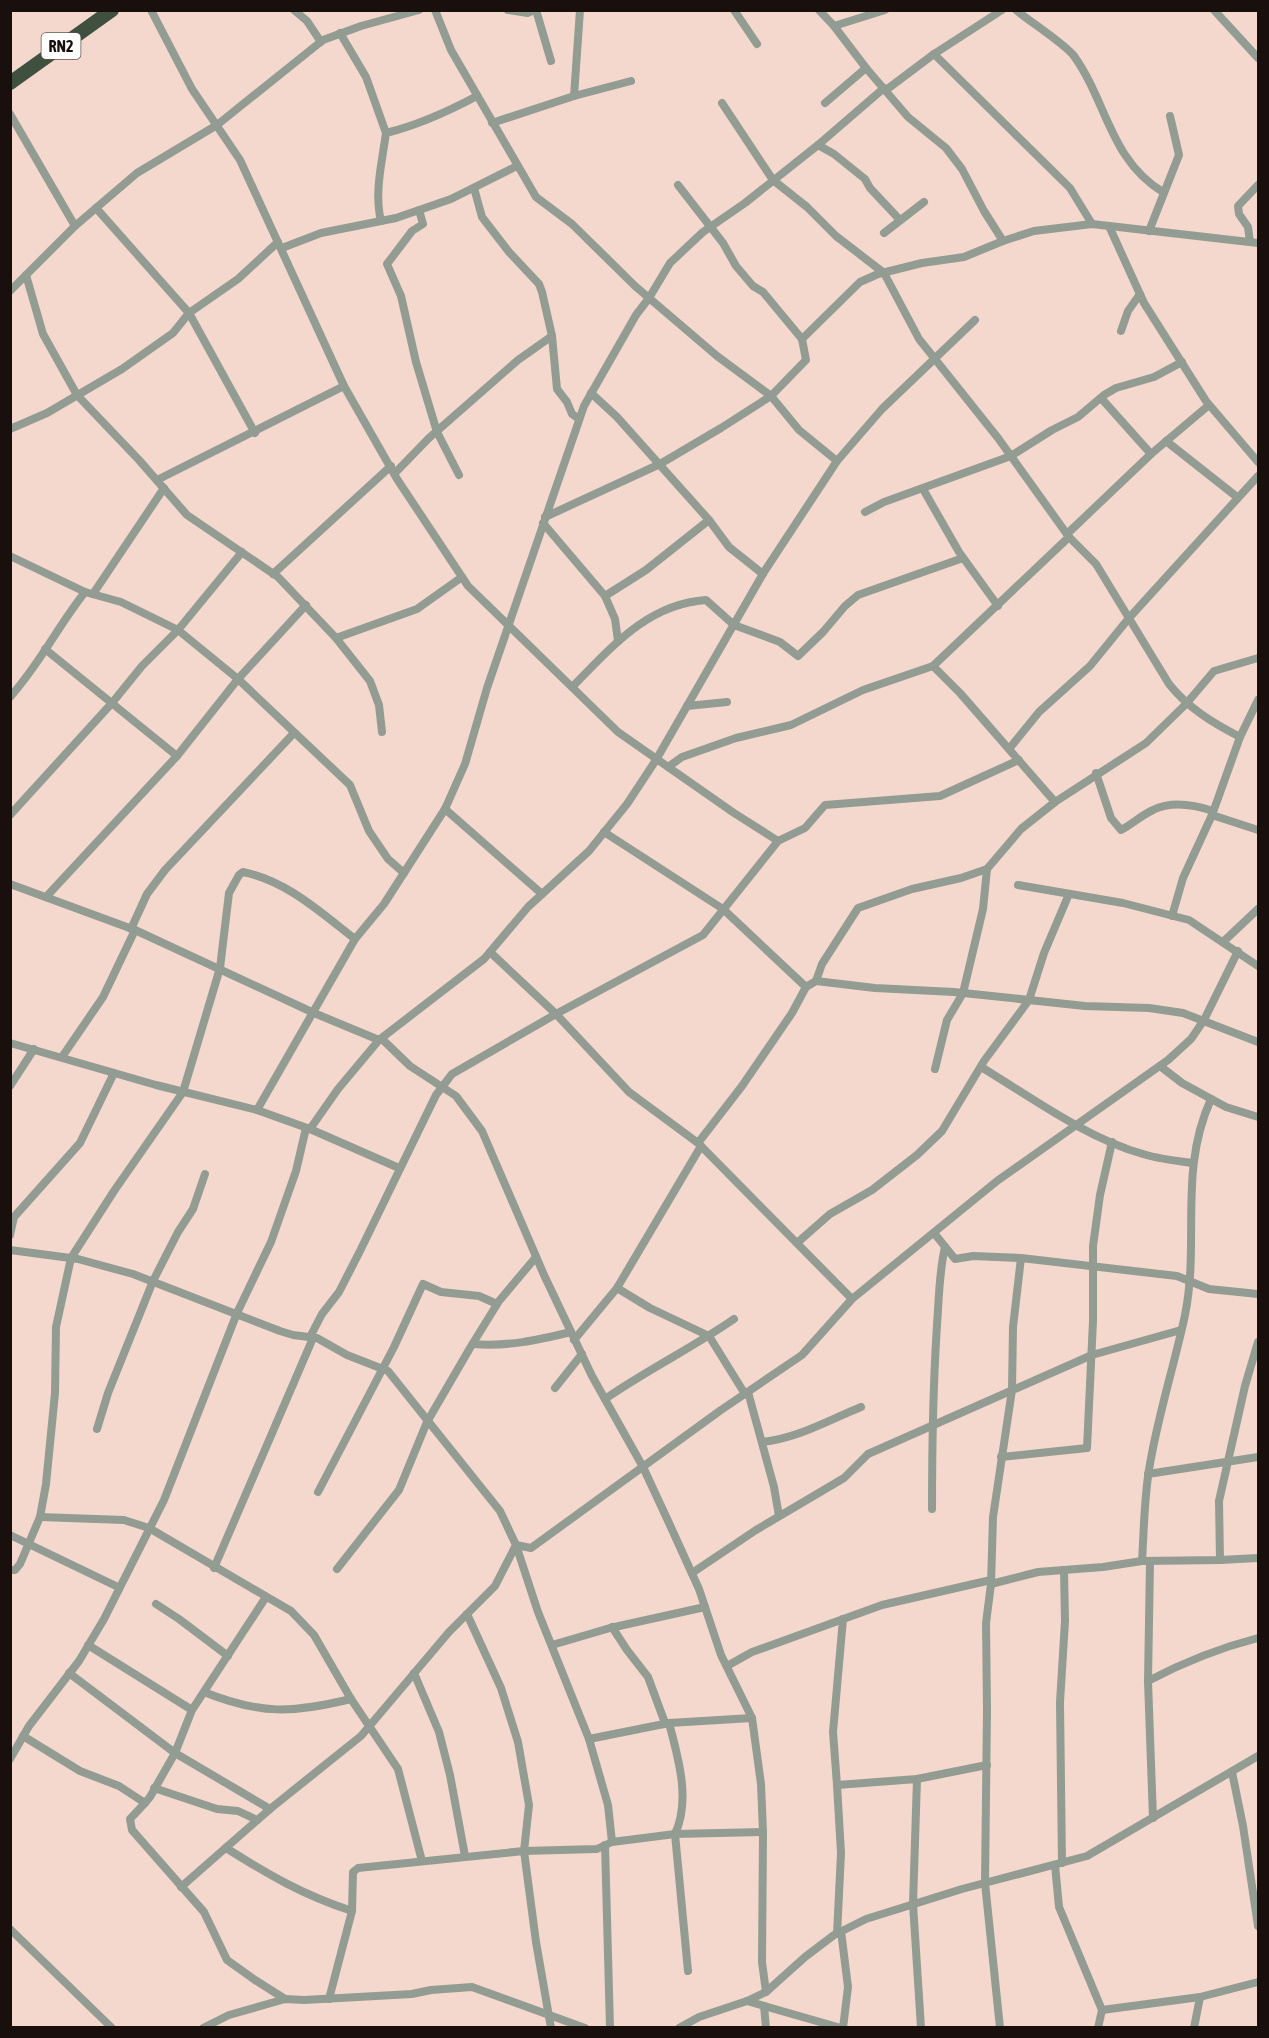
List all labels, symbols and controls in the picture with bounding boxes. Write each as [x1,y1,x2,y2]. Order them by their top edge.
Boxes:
road number: RN2 [42,33,80,59]

